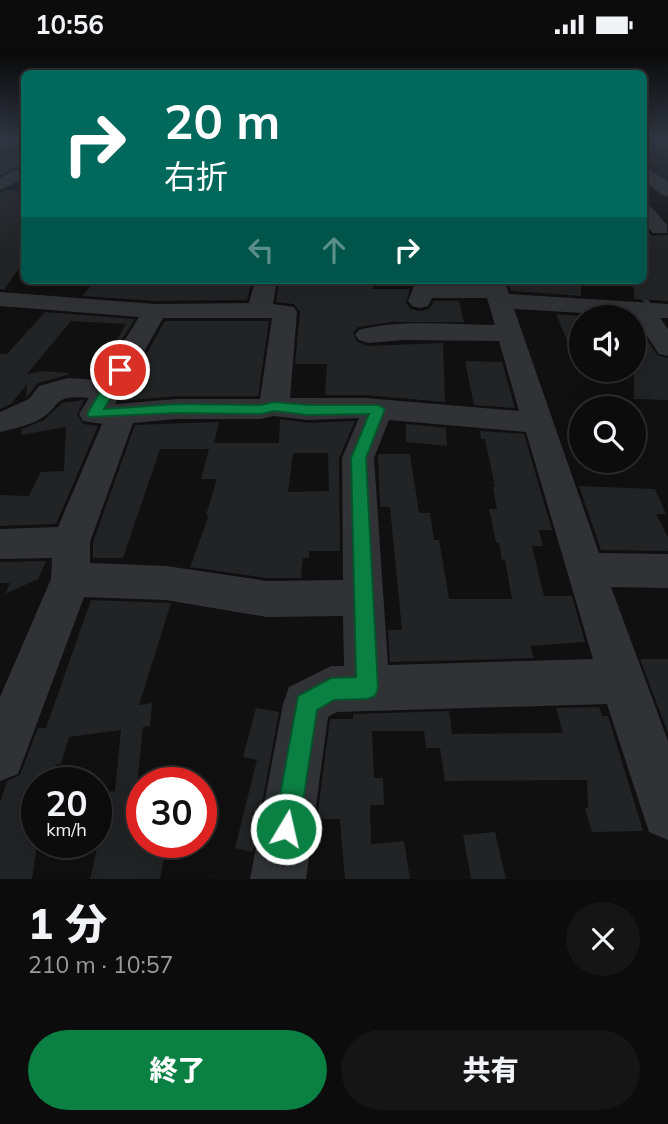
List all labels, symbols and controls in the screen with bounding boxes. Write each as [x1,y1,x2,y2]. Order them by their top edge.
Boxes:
text: 10:56 [35,8,104,41]
text: 20 m [164,90,280,151]
icon: right [49,98,140,189]
text: 右折 [164,156,228,196]
icon: left [242,231,280,269]
icon: ahead [315,231,353,269]
icon: right [388,231,426,269]
map controls [569,305,646,473]
button: sound [569,305,646,382]
pin [90,340,150,400]
icon: arrive [101,351,139,389]
button: search [569,396,646,473]
speed limit sign: 30 [126,767,217,858]
text: 20 [45,781,88,825]
position arrow [249,792,323,866]
text: km/h [46,818,87,841]
text: 1 分 [28,897,107,950]
button: close [566,902,640,976]
text: 210 m · 10:57 [28,950,173,979]
button: 終了 [28,1030,327,1110]
button: 共有 [341,1030,640,1110]

